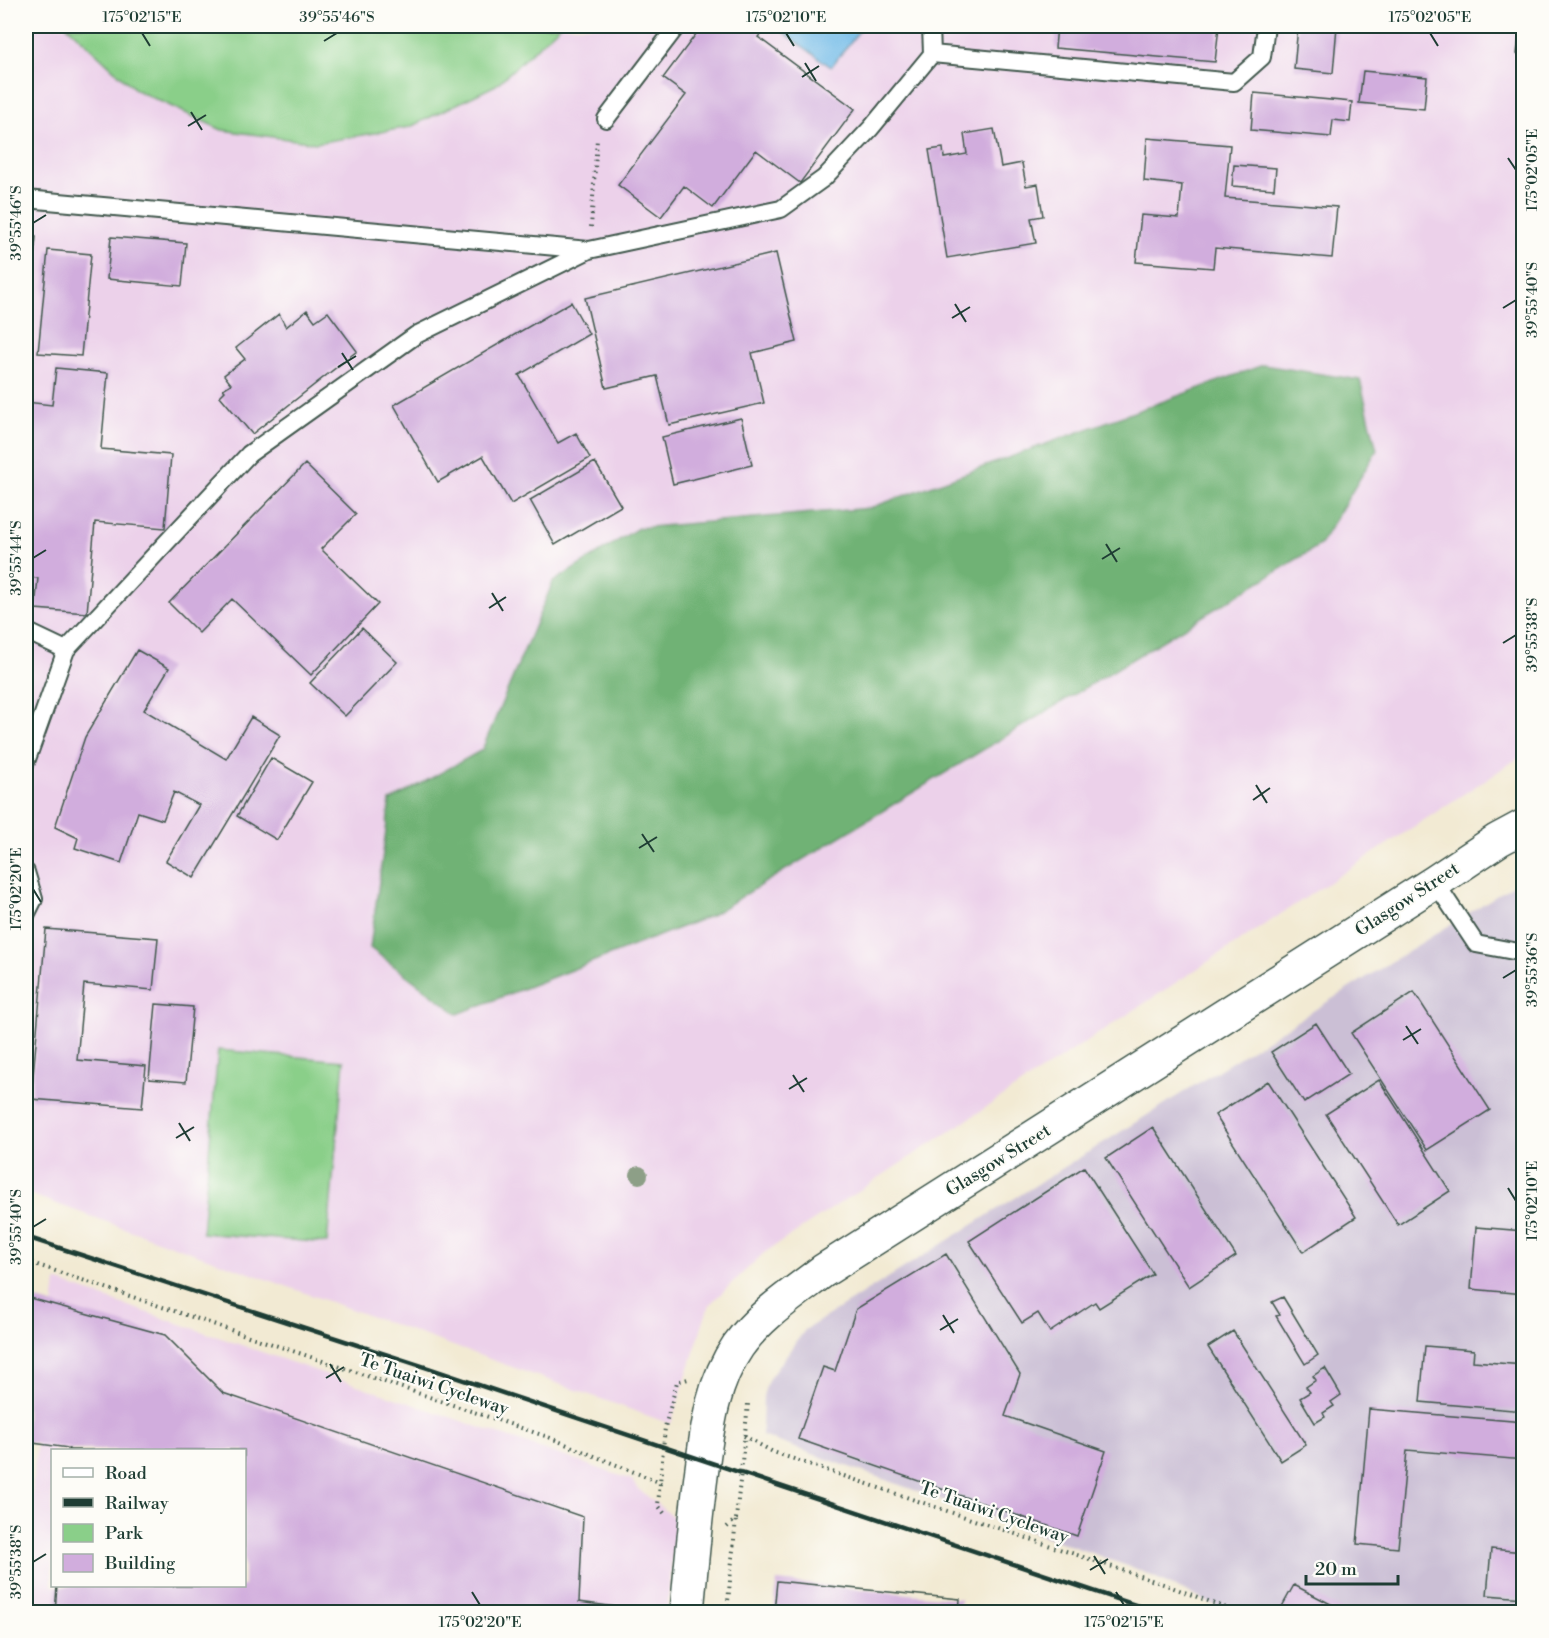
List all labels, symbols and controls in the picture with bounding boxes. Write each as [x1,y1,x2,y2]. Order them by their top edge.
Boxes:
text: 175°02'15"E [102,8,182,27]
text: 39°55'46"S [299,8,375,27]
text: 175°02'10"E [746,8,826,27]
text: 175°02'05"E [1389,8,1471,27]
text: 175°02'05"E [1523,129,1542,211]
text: 39°55'46"S [7,185,26,261]
text: 39°55'40"S [1523,262,1542,338]
text: 39°55'44"S [7,520,26,596]
text: 39°55'38"S [1523,598,1542,672]
text: 175°02'20"E [7,847,26,931]
street label: Glasgow Street [1351,857,1464,942]
text: 39°55'36"S [1523,933,1542,1007]
street label: Glasgow Street [941,1119,1056,1202]
text: 175°02'10"E [1523,1161,1542,1241]
text: 39°55'40"S [7,1189,26,1265]
street label: Te Tuaiwi Cycleway [356,1348,512,1421]
legend [51,1449,246,1587]
text: Road [105,1462,148,1485]
street label: Te Tuaiwi Cycleway [916,1476,1072,1549]
text: Railway [105,1492,169,1515]
text: Park [105,1522,144,1545]
text: 39°55'38"S [7,1525,26,1599]
scale bar [1306,1548,1398,1586]
text: Building [104,1552,176,1575]
text: 20 m [1315,1558,1357,1581]
text: 175°02'20"E [438,1613,522,1632]
text: 175°02'15"E [1084,1613,1164,1632]

